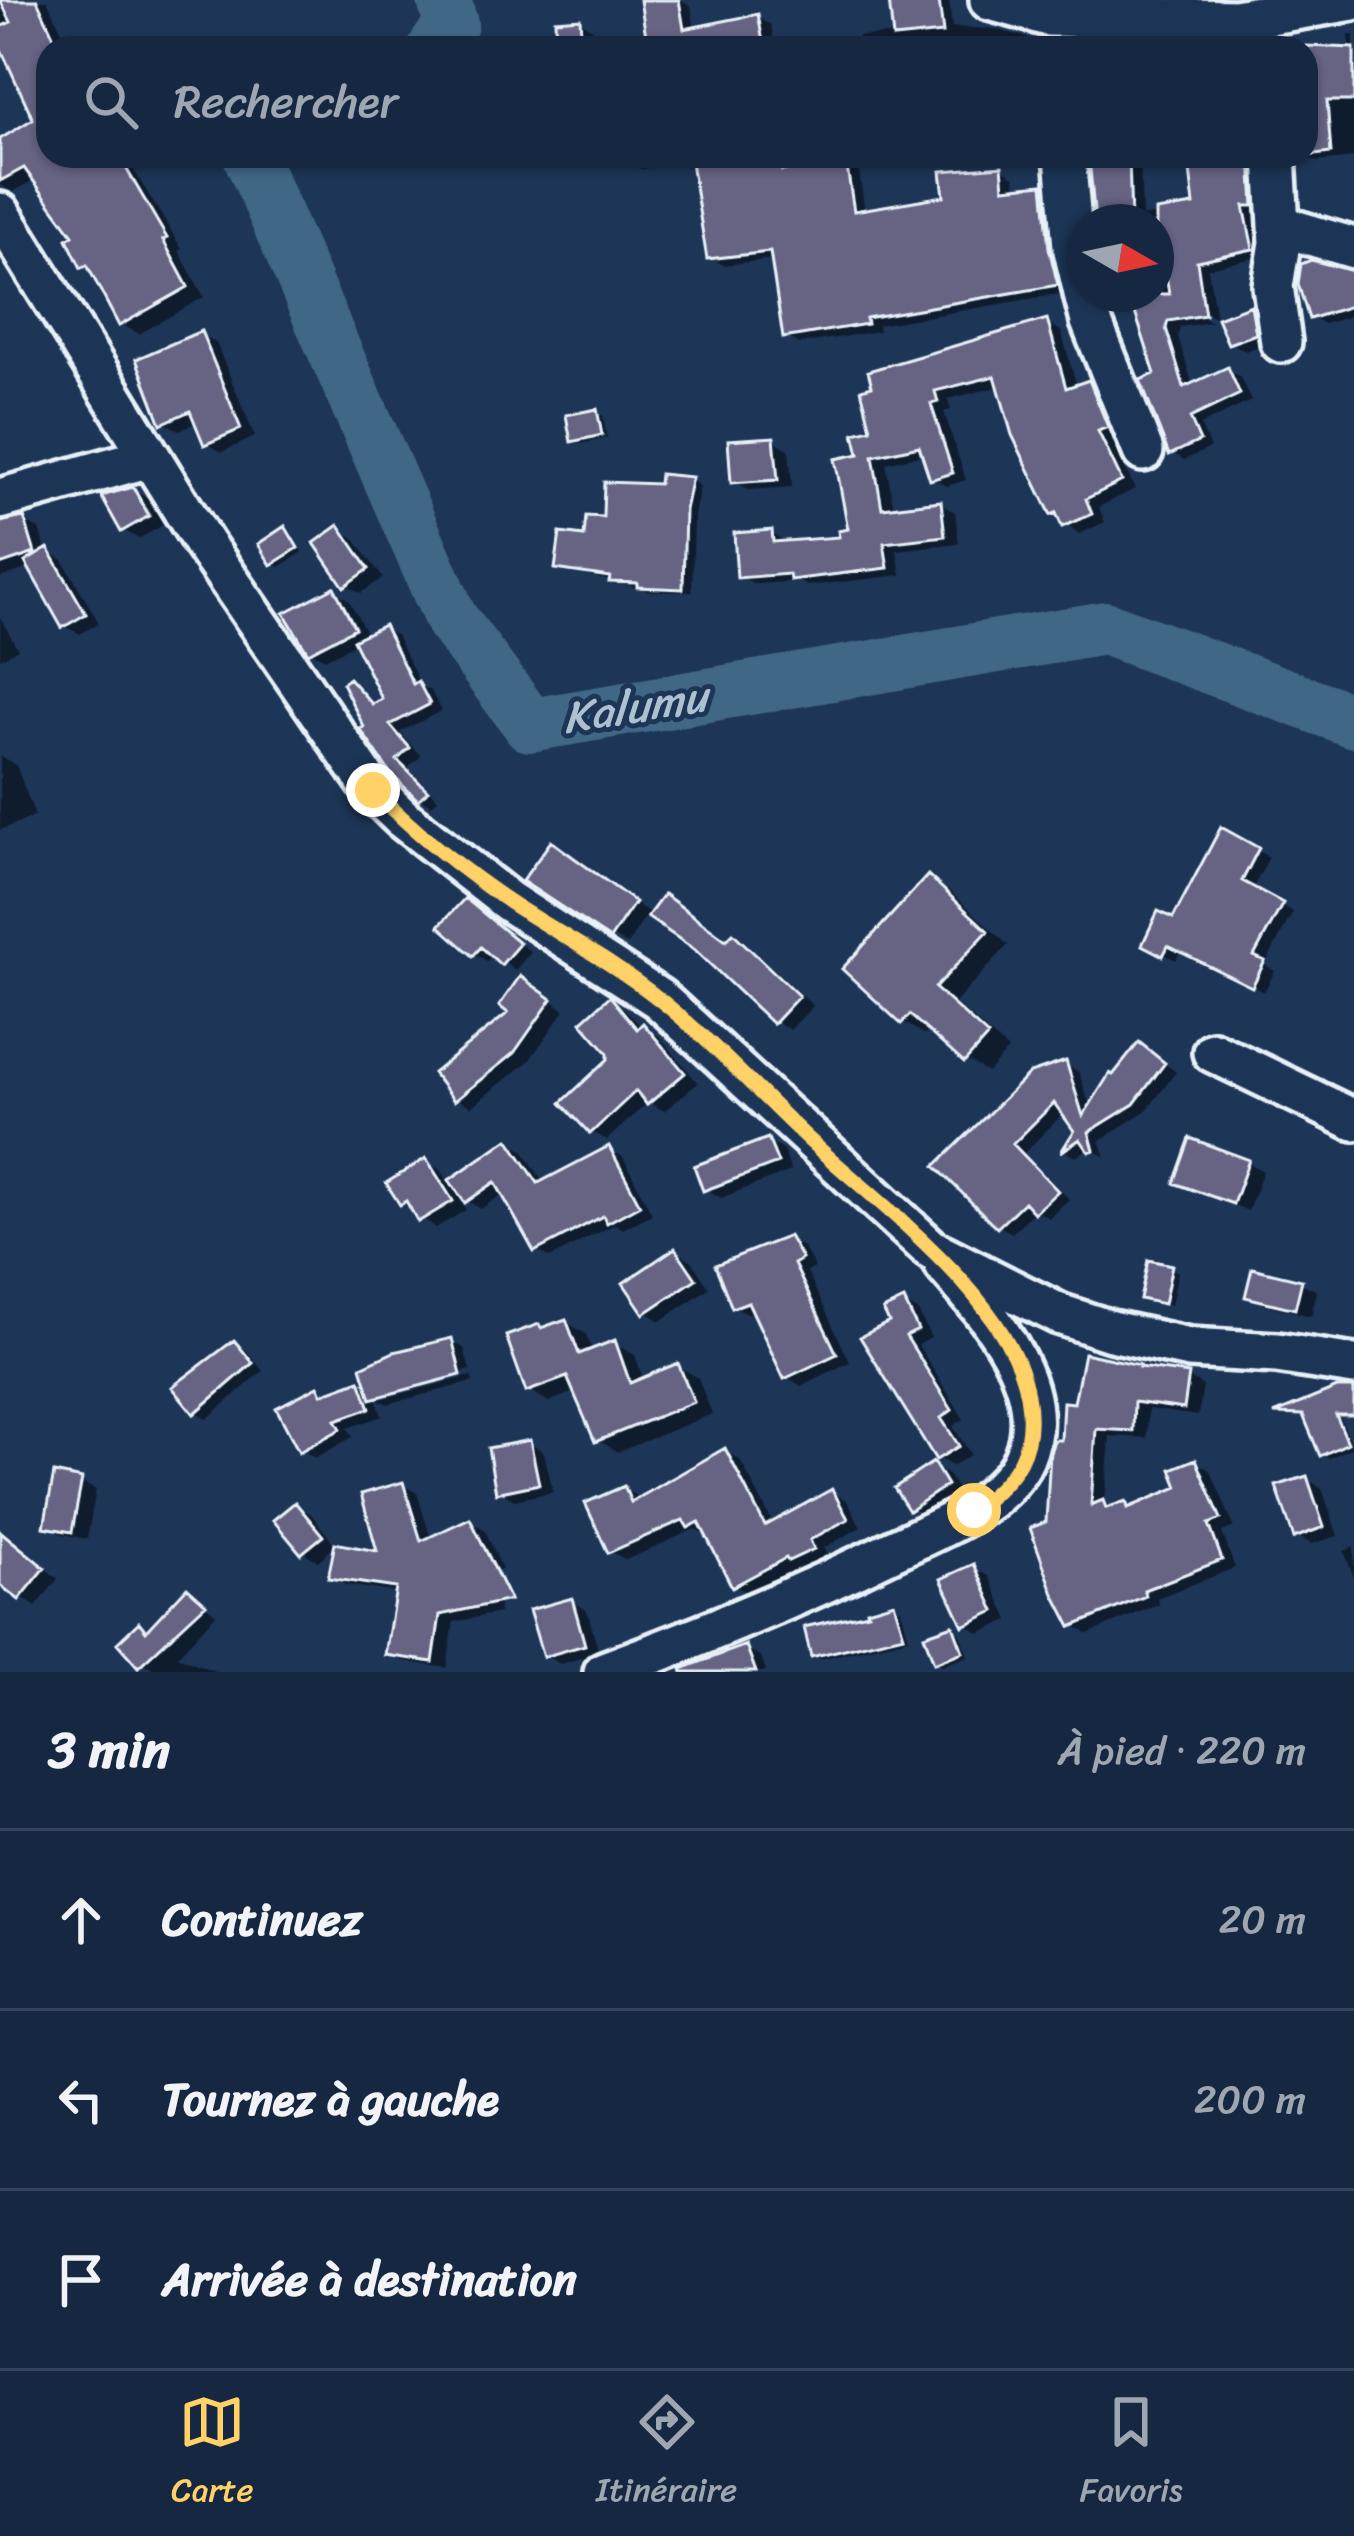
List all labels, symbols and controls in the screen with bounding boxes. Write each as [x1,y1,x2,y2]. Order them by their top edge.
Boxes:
search box [36,36,1318,168]
text: Rechercher [174,62,398,142]
icon: search [78,69,144,135]
north arrow [1066,204,1174,312]
water label: Kalumu [557,655,718,758]
route end [346,763,400,817]
route start [947,1483,1001,1537]
text: 3 min [48,1705,170,1795]
text: À pied · 220 m [1058,1716,1306,1785]
text: Continuez [162,1880,362,1960]
text: 20 m [1219,1885,1306,1954]
icon: ahead [48,1887,114,1953]
text: Tournez à gauche [162,2060,499,2140]
text: 200 m [1194,2065,1306,2134]
icon: left [48,2067,114,2133]
text: Arrivée à destination [162,2240,577,2320]
icon: arrive [48,2247,114,2313]
tab: Carte [171,2389,253,2519]
tab: Itinéraire [596,2389,737,2519]
tab: Favoris [1080,2389,1183,2519]

